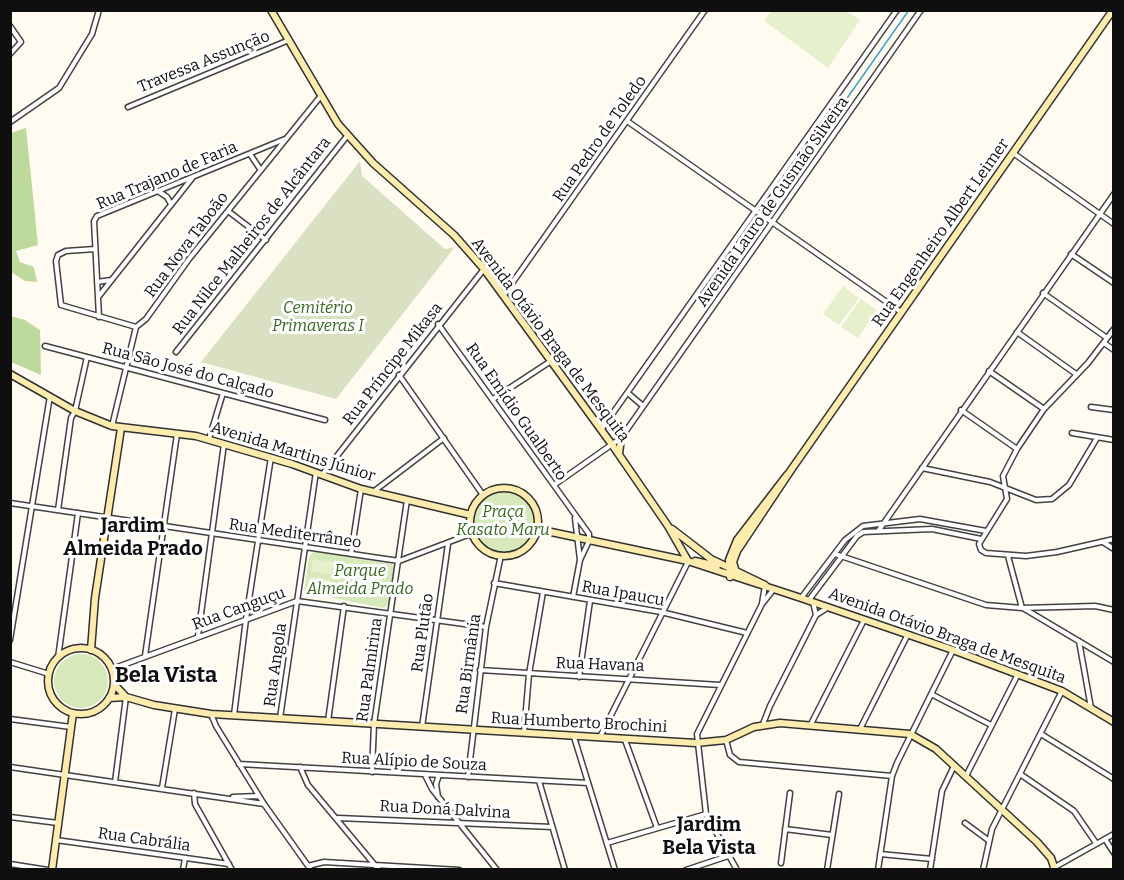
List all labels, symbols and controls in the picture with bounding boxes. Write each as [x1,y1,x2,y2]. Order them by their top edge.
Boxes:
street label: Travessa Assunção [135,27,273,97]
street label: Rua Pedro de Toledo [549,72,651,206]
street label: Avenida Lauro de Gusmão Silveira [693,93,853,311]
street label: Rua Nilce Malheiros de Alcântara [169,133,335,339]
street label: Rua Engenheiro Albert Leimer [869,135,1013,331]
street label: Rua Trajano de Faria [94,138,240,214]
street label: Rua Nova Taboão [141,188,233,302]
street label: Avenida Otávio Braga de Mesquita [467,234,633,446]
park label: Cemitério Primaveras I [272,299,364,337]
street label: Rua Príncipe Mikasa [339,299,447,429]
street label: Rua São José do Calçado [100,339,276,403]
street label: Rua Emídio Gualberto [461,340,571,484]
street label: Avenida Martins Júnior [208,418,378,486]
park label: Praça Kasato Maru [456,503,550,541]
district label: Jardim Almeida Prado [63,514,203,561]
street label: Rua Mediterrâneo [227,515,363,553]
park label: Parque Almeida Prado [307,562,413,600]
street label: Rua Ipaucu [580,577,666,611]
street label: Rua Canguçu [190,583,288,635]
street label: Avenida Otávio Braga de Mesquita [826,584,1068,688]
street label: Rua Plutão [408,592,438,674]
street label: Rua Birmânia [452,613,486,715]
street label: Rua Palmirina [353,617,387,723]
street label: Rua Angola [261,622,291,708]
street label: Rua Havana [555,654,645,676]
district label: Bela Vista [115,663,217,689]
street label: Rua Humberto Brochini [490,709,668,737]
street label: Rua Alípio de Souza [341,749,487,775]
street label: Rua Doná Dalvina [379,797,511,823]
district label: Jardim Bela Vista [662,813,756,860]
street label: Rua Cabrália [96,824,192,856]

